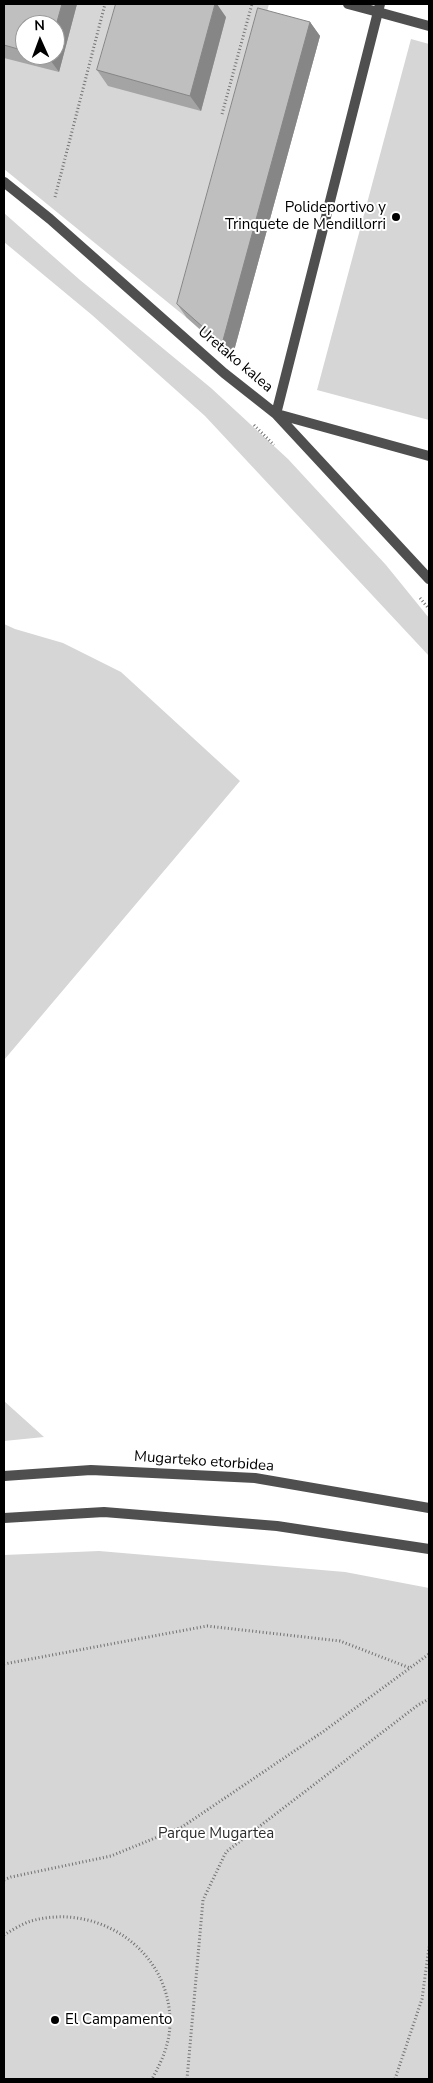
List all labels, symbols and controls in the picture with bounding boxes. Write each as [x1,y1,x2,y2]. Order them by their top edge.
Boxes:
north arrow [15,15,65,65]
text: N [34,16,45,35]
place label: Polideportivo y Trinquete de Mendillorri [225,199,386,234]
marker: Polideportivo y Trinquete de Mendillorri [390,211,402,223]
street label: Uretako kalea [194,323,276,397]
street label: Mugarteko etorbidea [133,1448,275,1476]
park label: Parque Mugartea [158,1825,274,1843]
place label: El Campamento [65,2011,172,2029]
marker: El Campamento [49,2014,61,2026]

